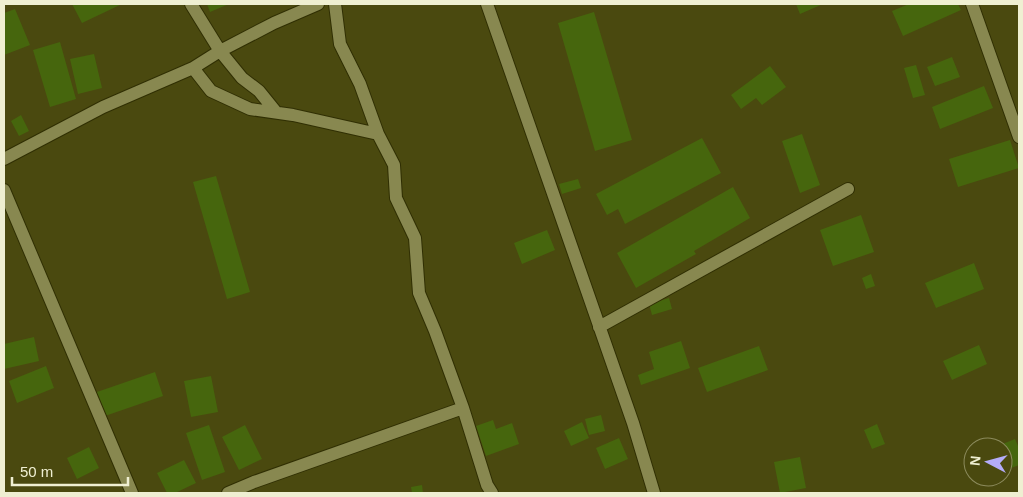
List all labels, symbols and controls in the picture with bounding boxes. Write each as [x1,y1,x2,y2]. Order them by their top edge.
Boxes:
north arrow [963,437,1013,487]
scale bar [12,454,129,486]
text: N [967,455,984,467]
text: 50 m [20,463,53,480]

